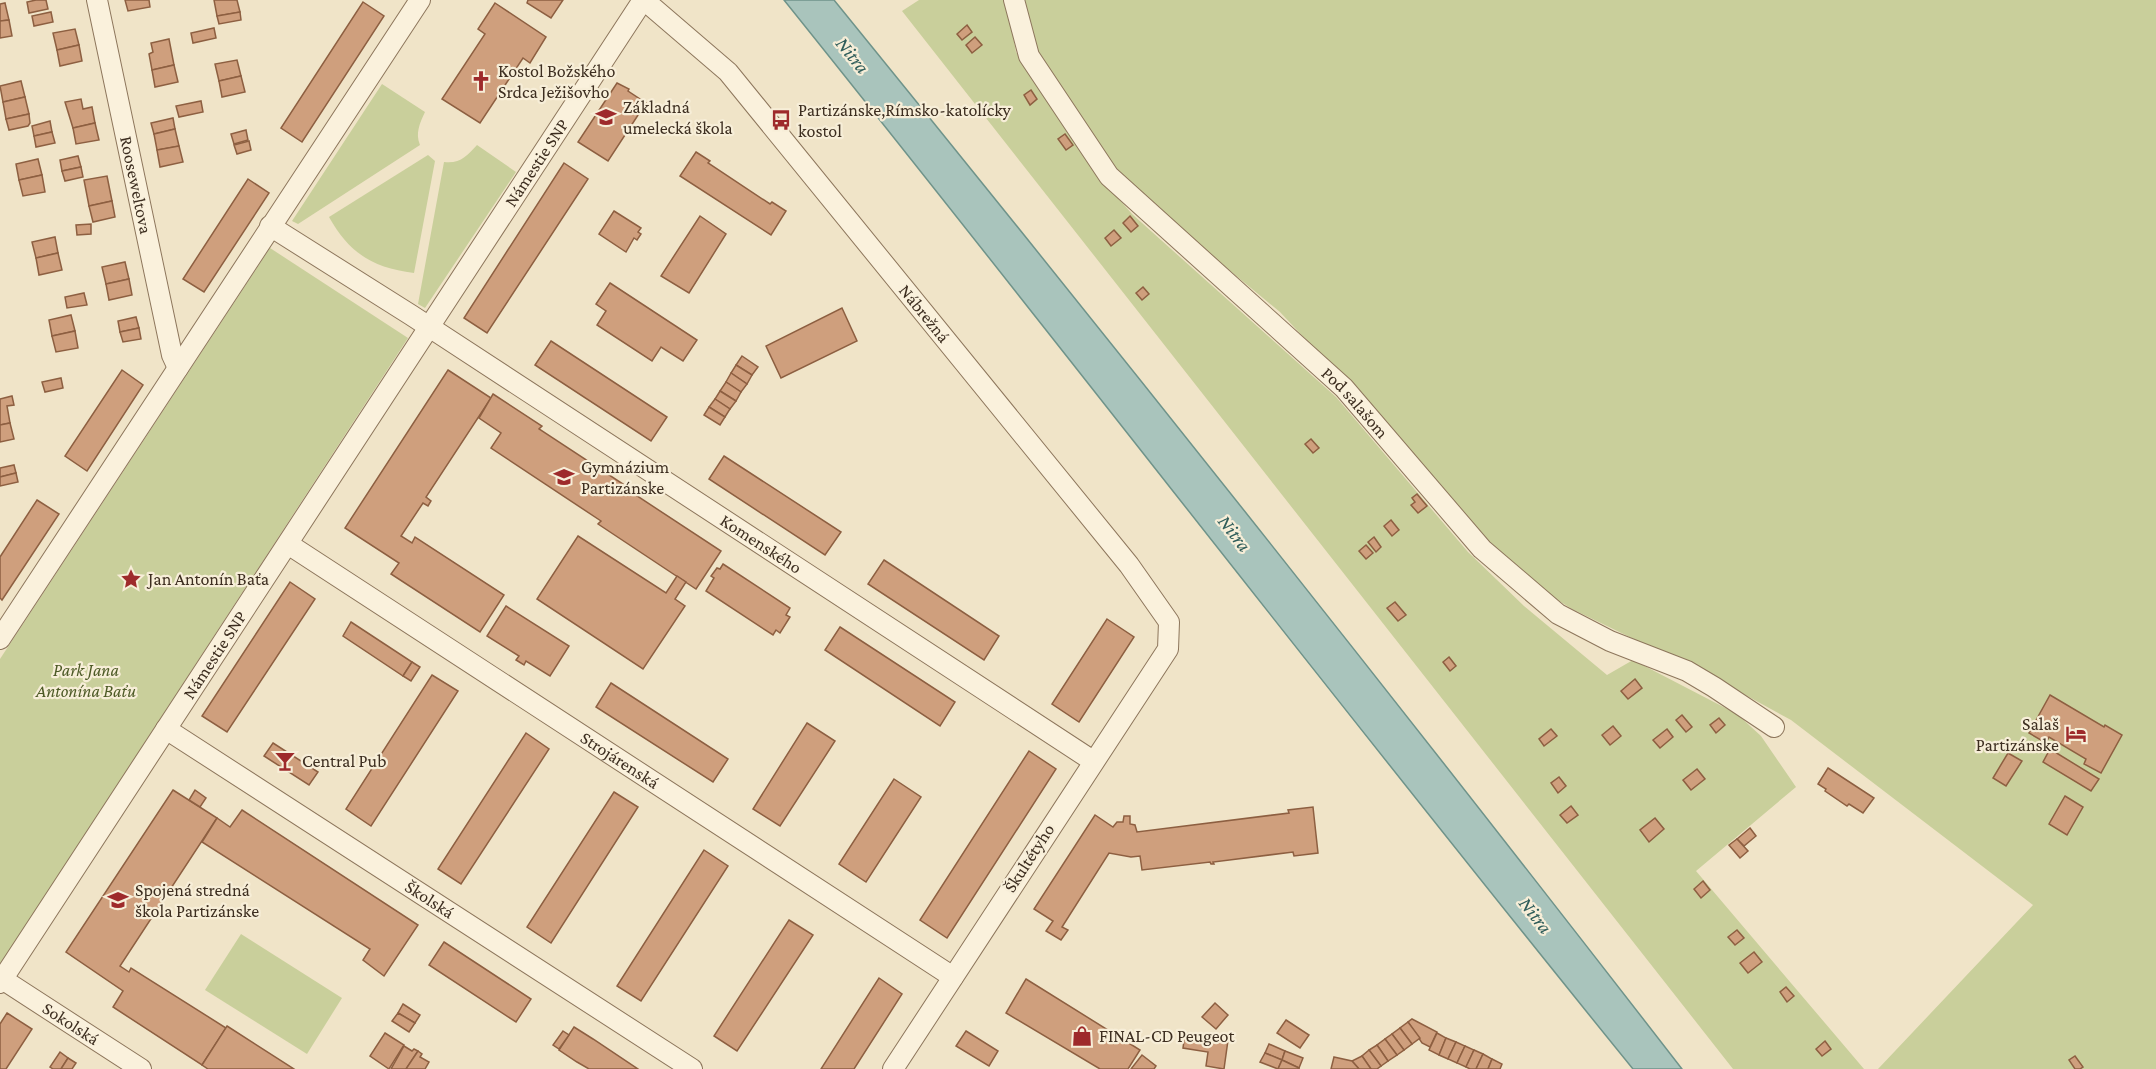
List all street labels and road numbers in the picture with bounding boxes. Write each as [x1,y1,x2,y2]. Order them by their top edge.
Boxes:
street label: Námestie SNP [500,115,572,211]
street label: Rooseweltova [116,134,156,236]
street label: Nábrežná [895,281,954,347]
street label: Pod salašom [1318,363,1393,443]
street label: Komenského [717,510,806,578]
street label: Námestie SNP [179,607,251,703]
street label: Strojárenská [577,727,663,793]
street label: Škultétyho [999,820,1059,896]
street label: Školská [401,876,458,923]
street label: Sokolská [39,998,103,1049]

